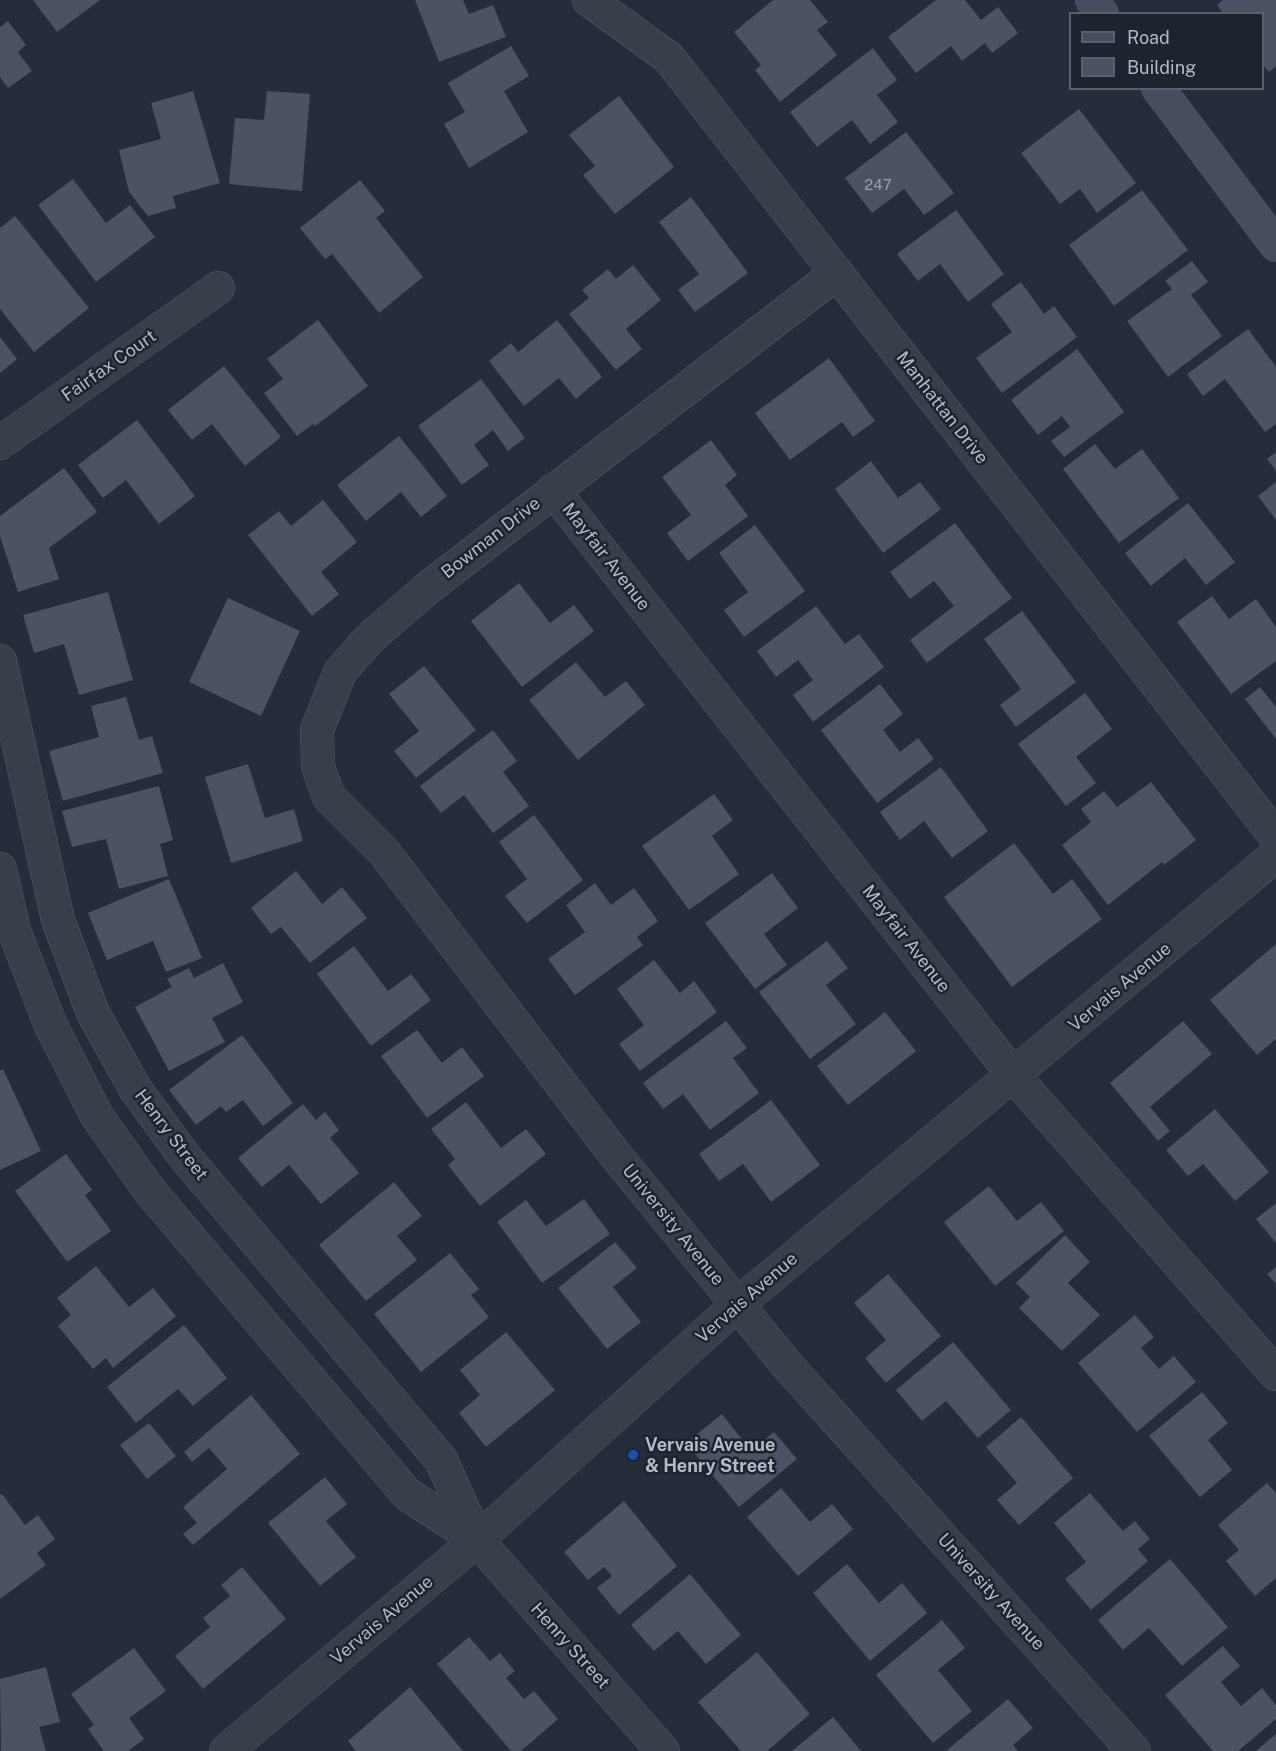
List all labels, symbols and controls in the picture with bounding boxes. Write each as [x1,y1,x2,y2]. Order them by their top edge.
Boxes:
legend [1069,12,1264,90]
text: Road [1127,27,1170,48]
text: Building [1127,57,1196,78]
house number: 247 [864,176,892,194]
street label: Fairfax Court [58,325,160,407]
street label: Manhattan Drive [891,347,993,469]
street label: Bowman Drive [437,493,545,583]
street label: Mayfair Avenue [557,499,655,615]
street label: Mayfair Avenue [857,881,955,997]
street label: Vervais Avenue [1064,938,1176,1036]
street label: Henry Street [130,1085,212,1185]
street label: University Avenue [617,1160,729,1290]
street label: Vervais Avenue [692,1248,802,1348]
place label: Vervais Avenue & Henry Street [645,1434,775,1476]
marker: Vervais Avenue & Henry Street [626,1448,640,1462]
street label: University Avenue [933,1529,1049,1655]
street label: Vervais Avenue [326,1571,438,1669]
street label: Henry Street [526,1599,614,1693]

